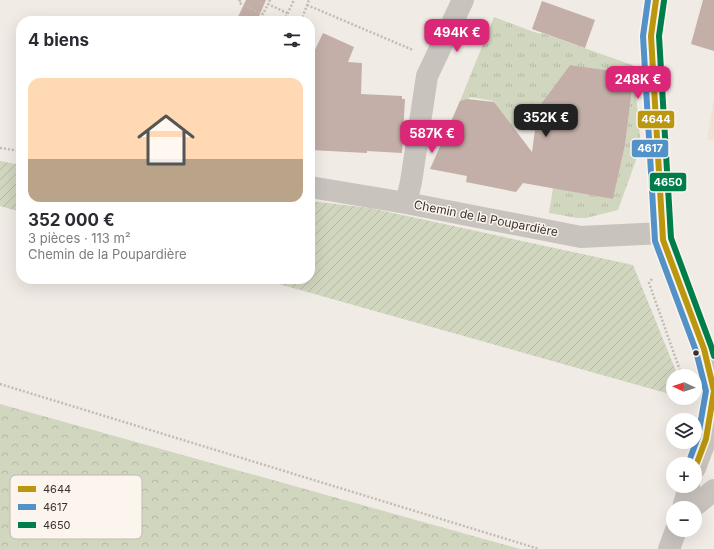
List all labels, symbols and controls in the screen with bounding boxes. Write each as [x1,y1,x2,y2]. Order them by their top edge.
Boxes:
pin: 494K € [424,19,490,53]
text: 494K € [433,24,481,40]
icon: filters [281,29,303,51]
text: 4 biens [28,30,89,50]
pin: 248K € [605,66,671,100]
text: 248K € [615,71,661,87]
icon: home [130,104,202,176]
pin: 352K € [513,104,579,138]
text: 352K € [523,109,569,125]
line badge: 4644 [637,110,675,129]
text: 4644 [641,112,671,126]
pin: 587K € [399,120,465,154]
text: 587K € [409,125,455,141]
line badge: 4617 [631,139,669,158]
text: 4617 [637,141,663,155]
line badge: 4650 [649,172,687,192]
text: 4650 [653,175,683,189]
street label: Chemin de la Poupardière [413,197,559,239]
text: 352 000 € [28,210,115,230]
text: 3 pièces · 113 m² [28,230,131,246]
text: Chemin de la Poupardière [28,246,187,262]
unlabelled marker [691,348,701,358]
north arrow [666,369,702,405]
map controls [666,369,702,537]
button: layers [666,413,702,449]
button: + [666,457,702,493]
legend [10,475,142,539]
text: 4644 [43,482,71,496]
text: 4617 [43,500,68,514]
button: − [666,501,702,537]
text: 4650 [43,518,71,532]

